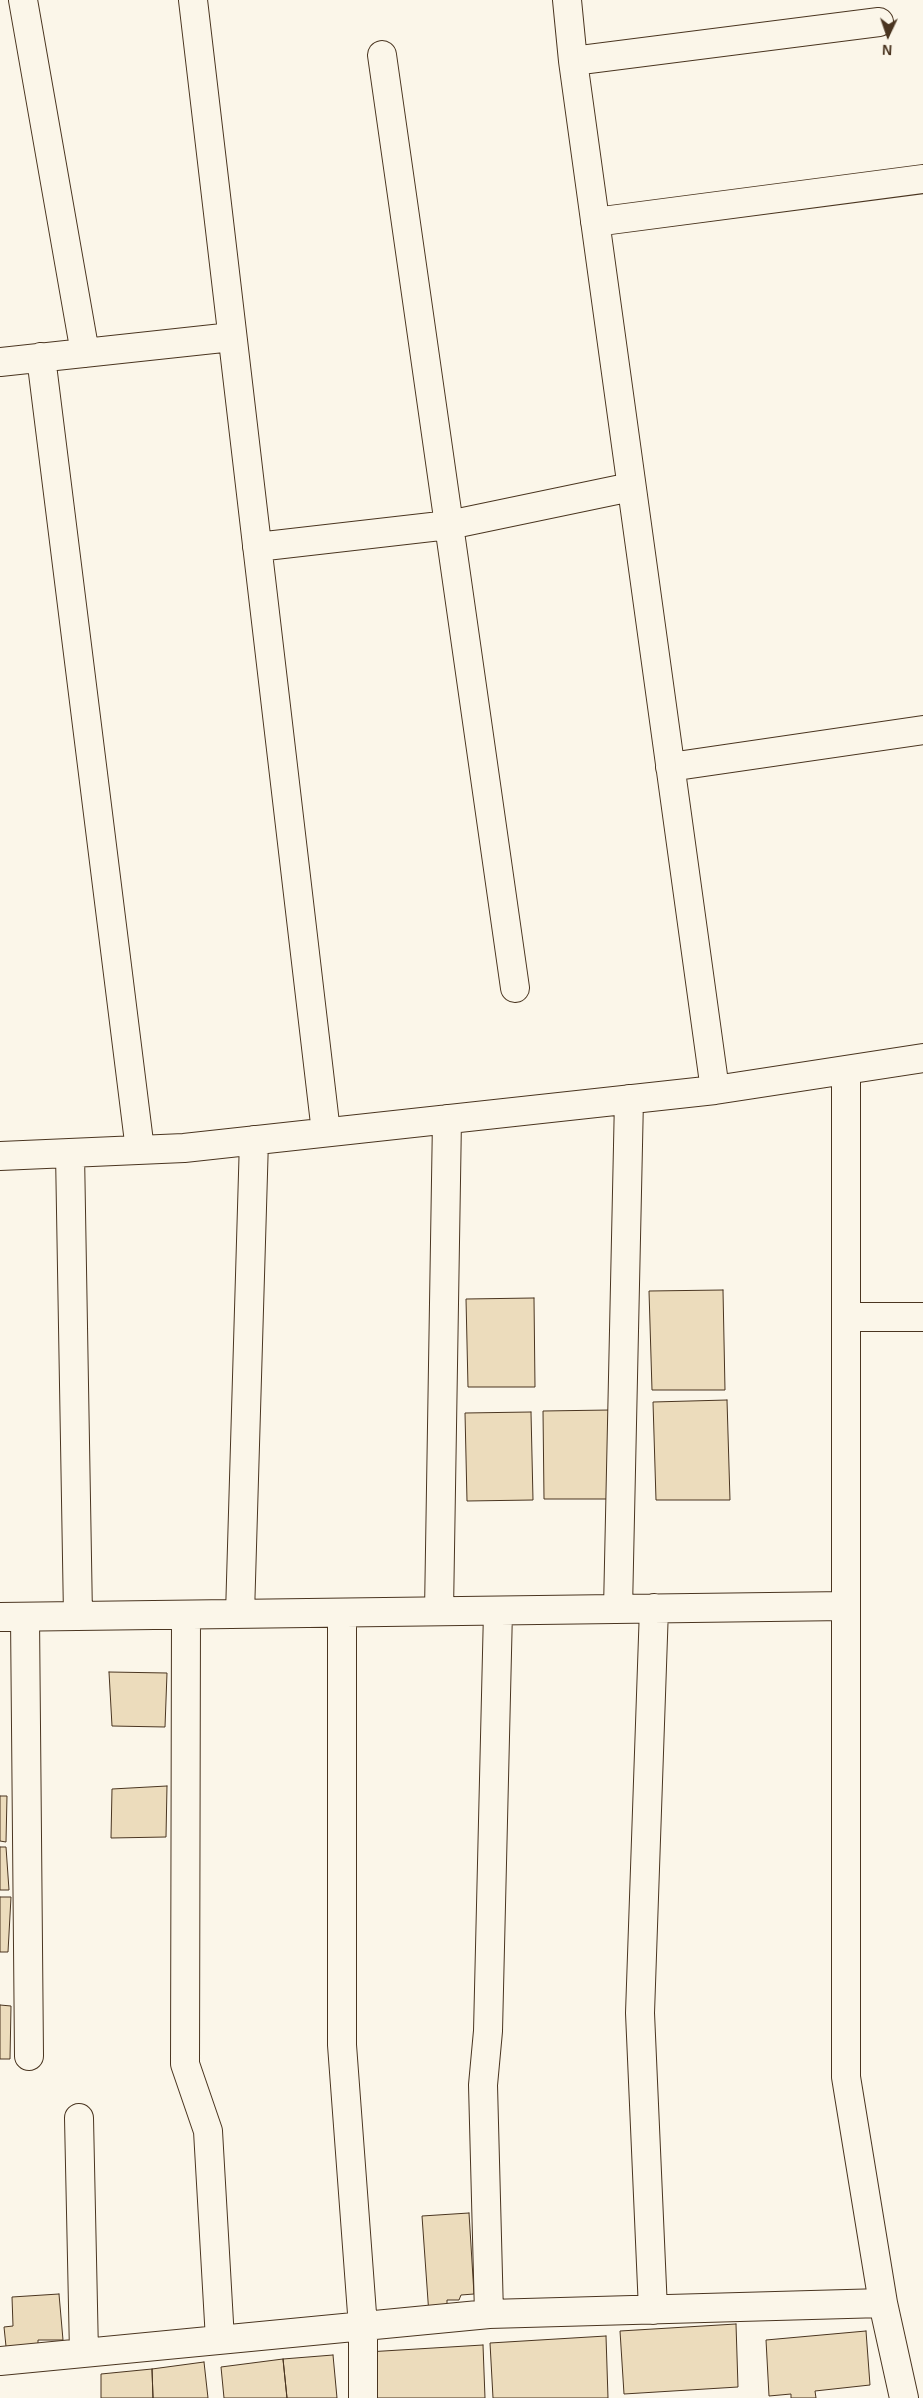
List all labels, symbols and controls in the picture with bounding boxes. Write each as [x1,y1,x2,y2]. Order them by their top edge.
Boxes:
north arrow [863,10,913,60]
text: N [882,42,893,58]

